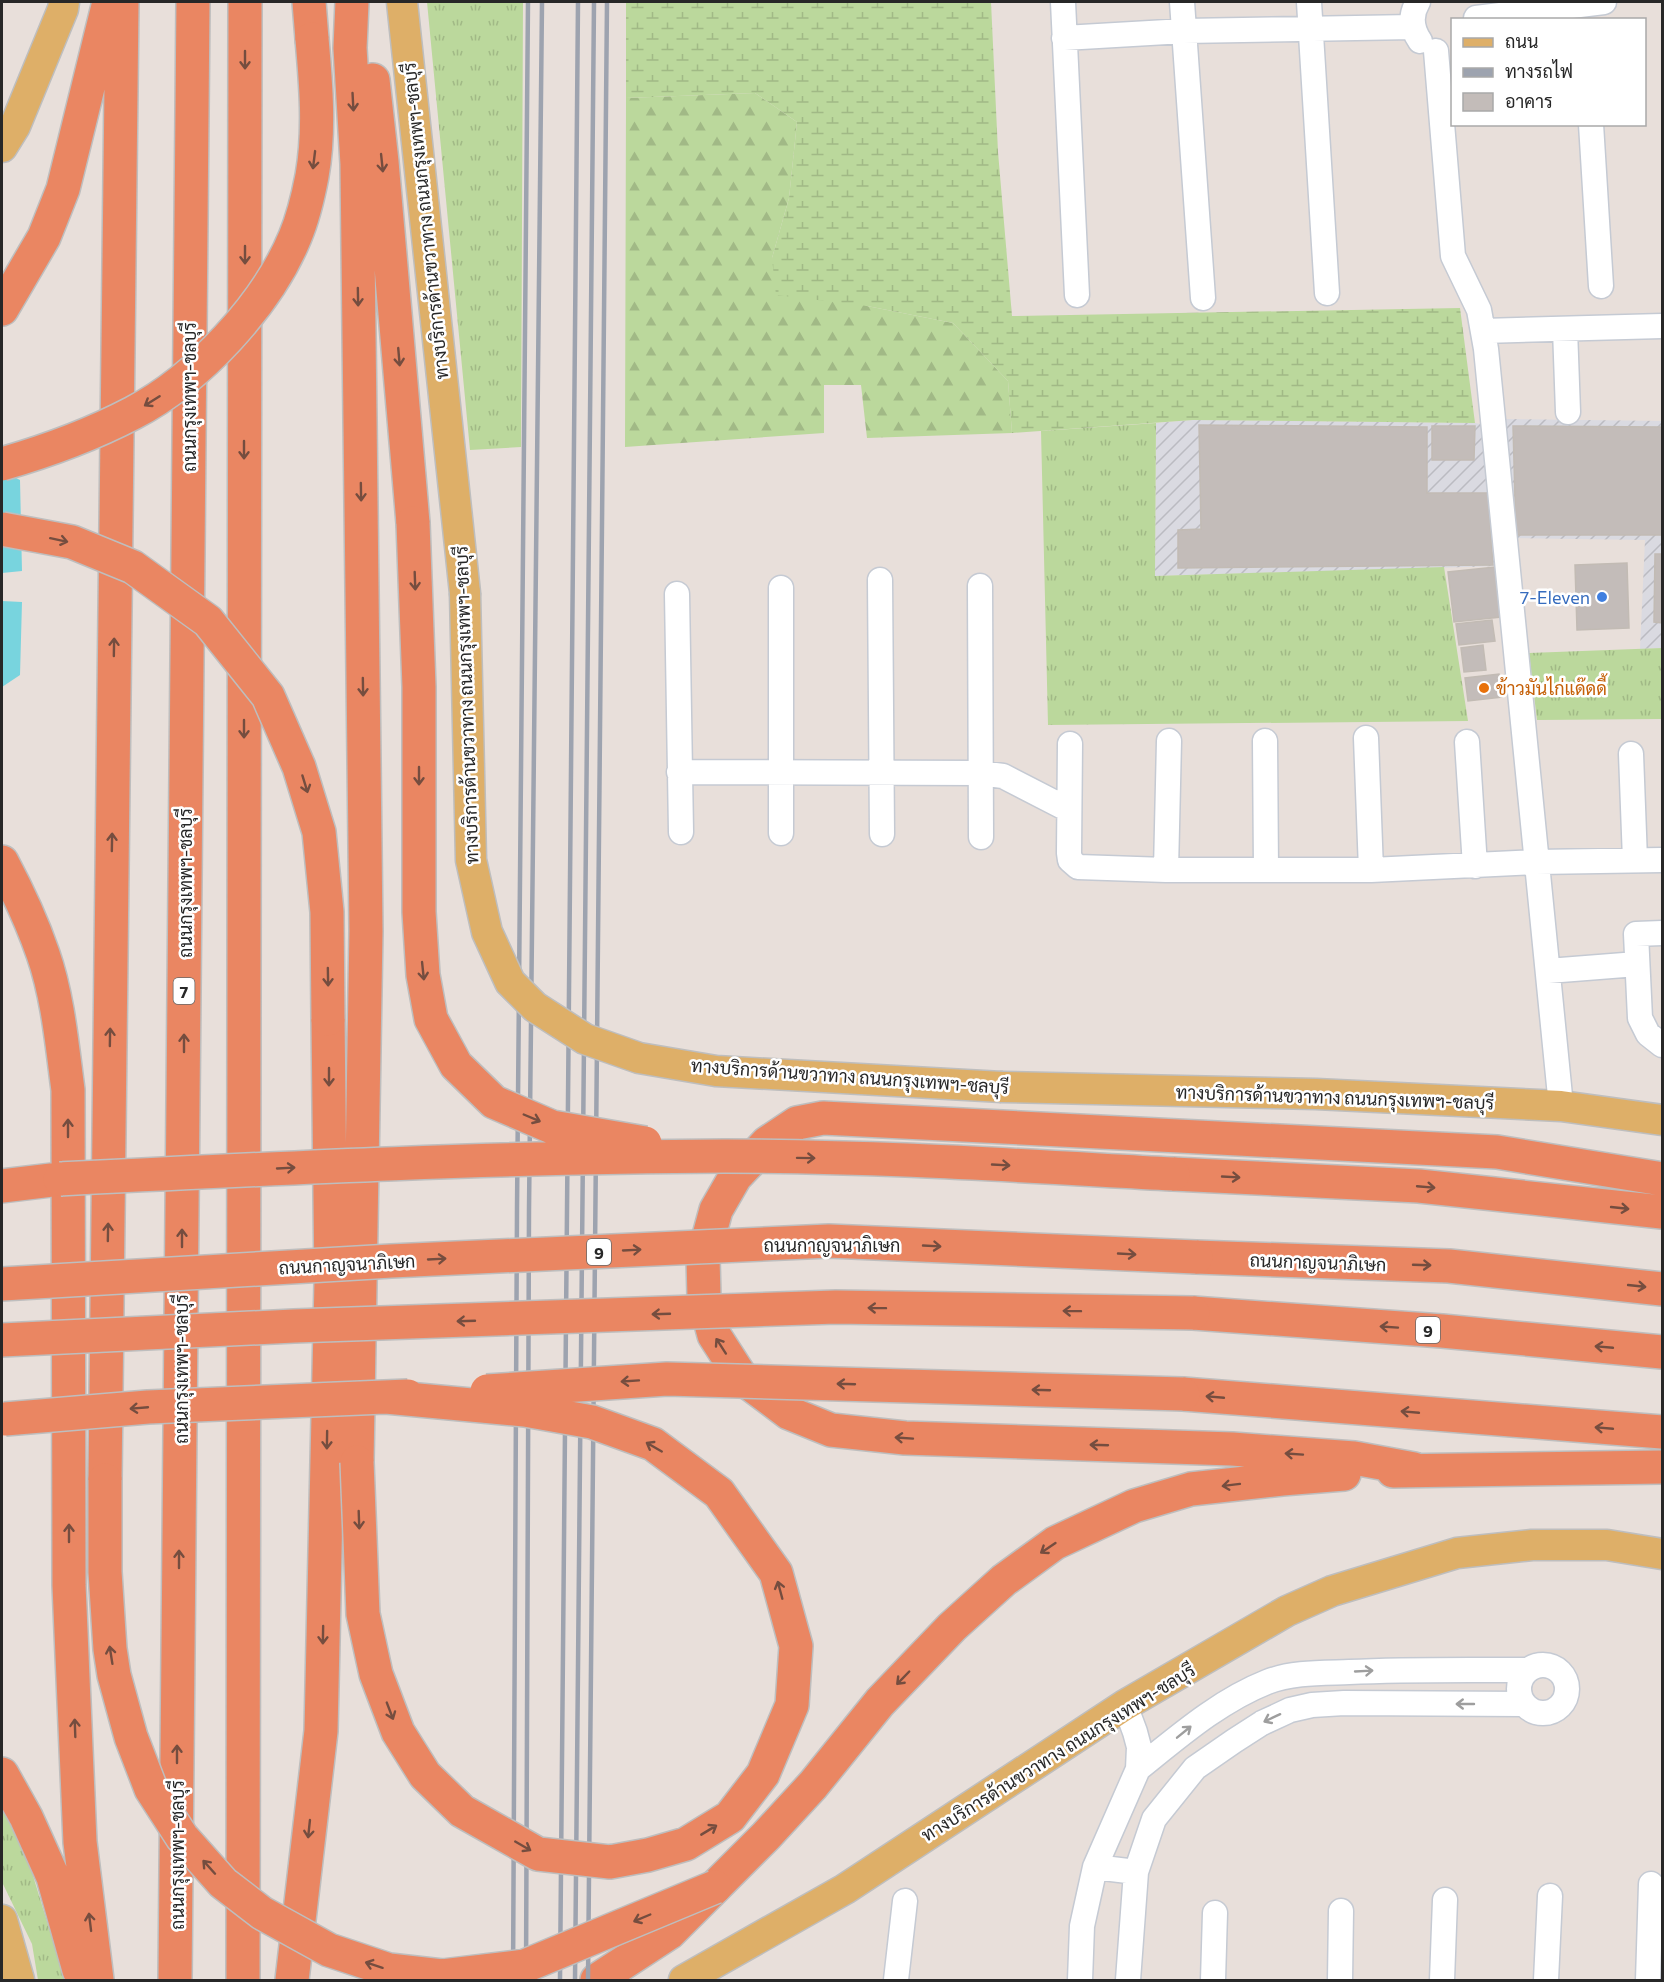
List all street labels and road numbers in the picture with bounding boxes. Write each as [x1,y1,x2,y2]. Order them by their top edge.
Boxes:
street label: ทางบริการด้านขวาทาง ถนนกรุงเทพฯ-ชลบุรี [396,61,455,381]
street label: ถนนกรุงเทพฯ-ชลบุรี [177,322,202,472]
street label: ทางบริการด้านขวาทาง ถนนกรุงเทพฯ-ชลบุรี [448,545,485,865]
street label: ถนนกรุงเทพฯ-ชลบุรี [173,808,198,958]
road number: 7 [174,978,195,1004]
street label: ทางบริการด้านขวาทาง ถนนกรุงเทพฯ-ชลบุรี [690,1053,1010,1100]
street label: ทางบริการด้านขวาทาง ถนนกรุงเทพฯ-ชลบุรี [1175,1079,1495,1116]
street label: ถนนกาญจนาภิเษก [764,1234,900,1257]
road number: 9 [587,1239,611,1265]
street label: ถนนกาญจนาภิเษก [278,1249,416,1280]
street label: ถนนกาญจนาภิเษก [1249,1249,1387,1276]
street label: ถนนกรุงเทพฯ-ชลบุรี [169,1294,194,1444]
road number: 9 [1416,1317,1440,1343]
street label: ทางบริการด้านขวาทาง ถนนกรุงเทพฯ-ชลบุรี [917,1657,1200,1847]
street label: ถนนกรุงเทพฯ-ชลบุรี [165,1780,190,1930]

